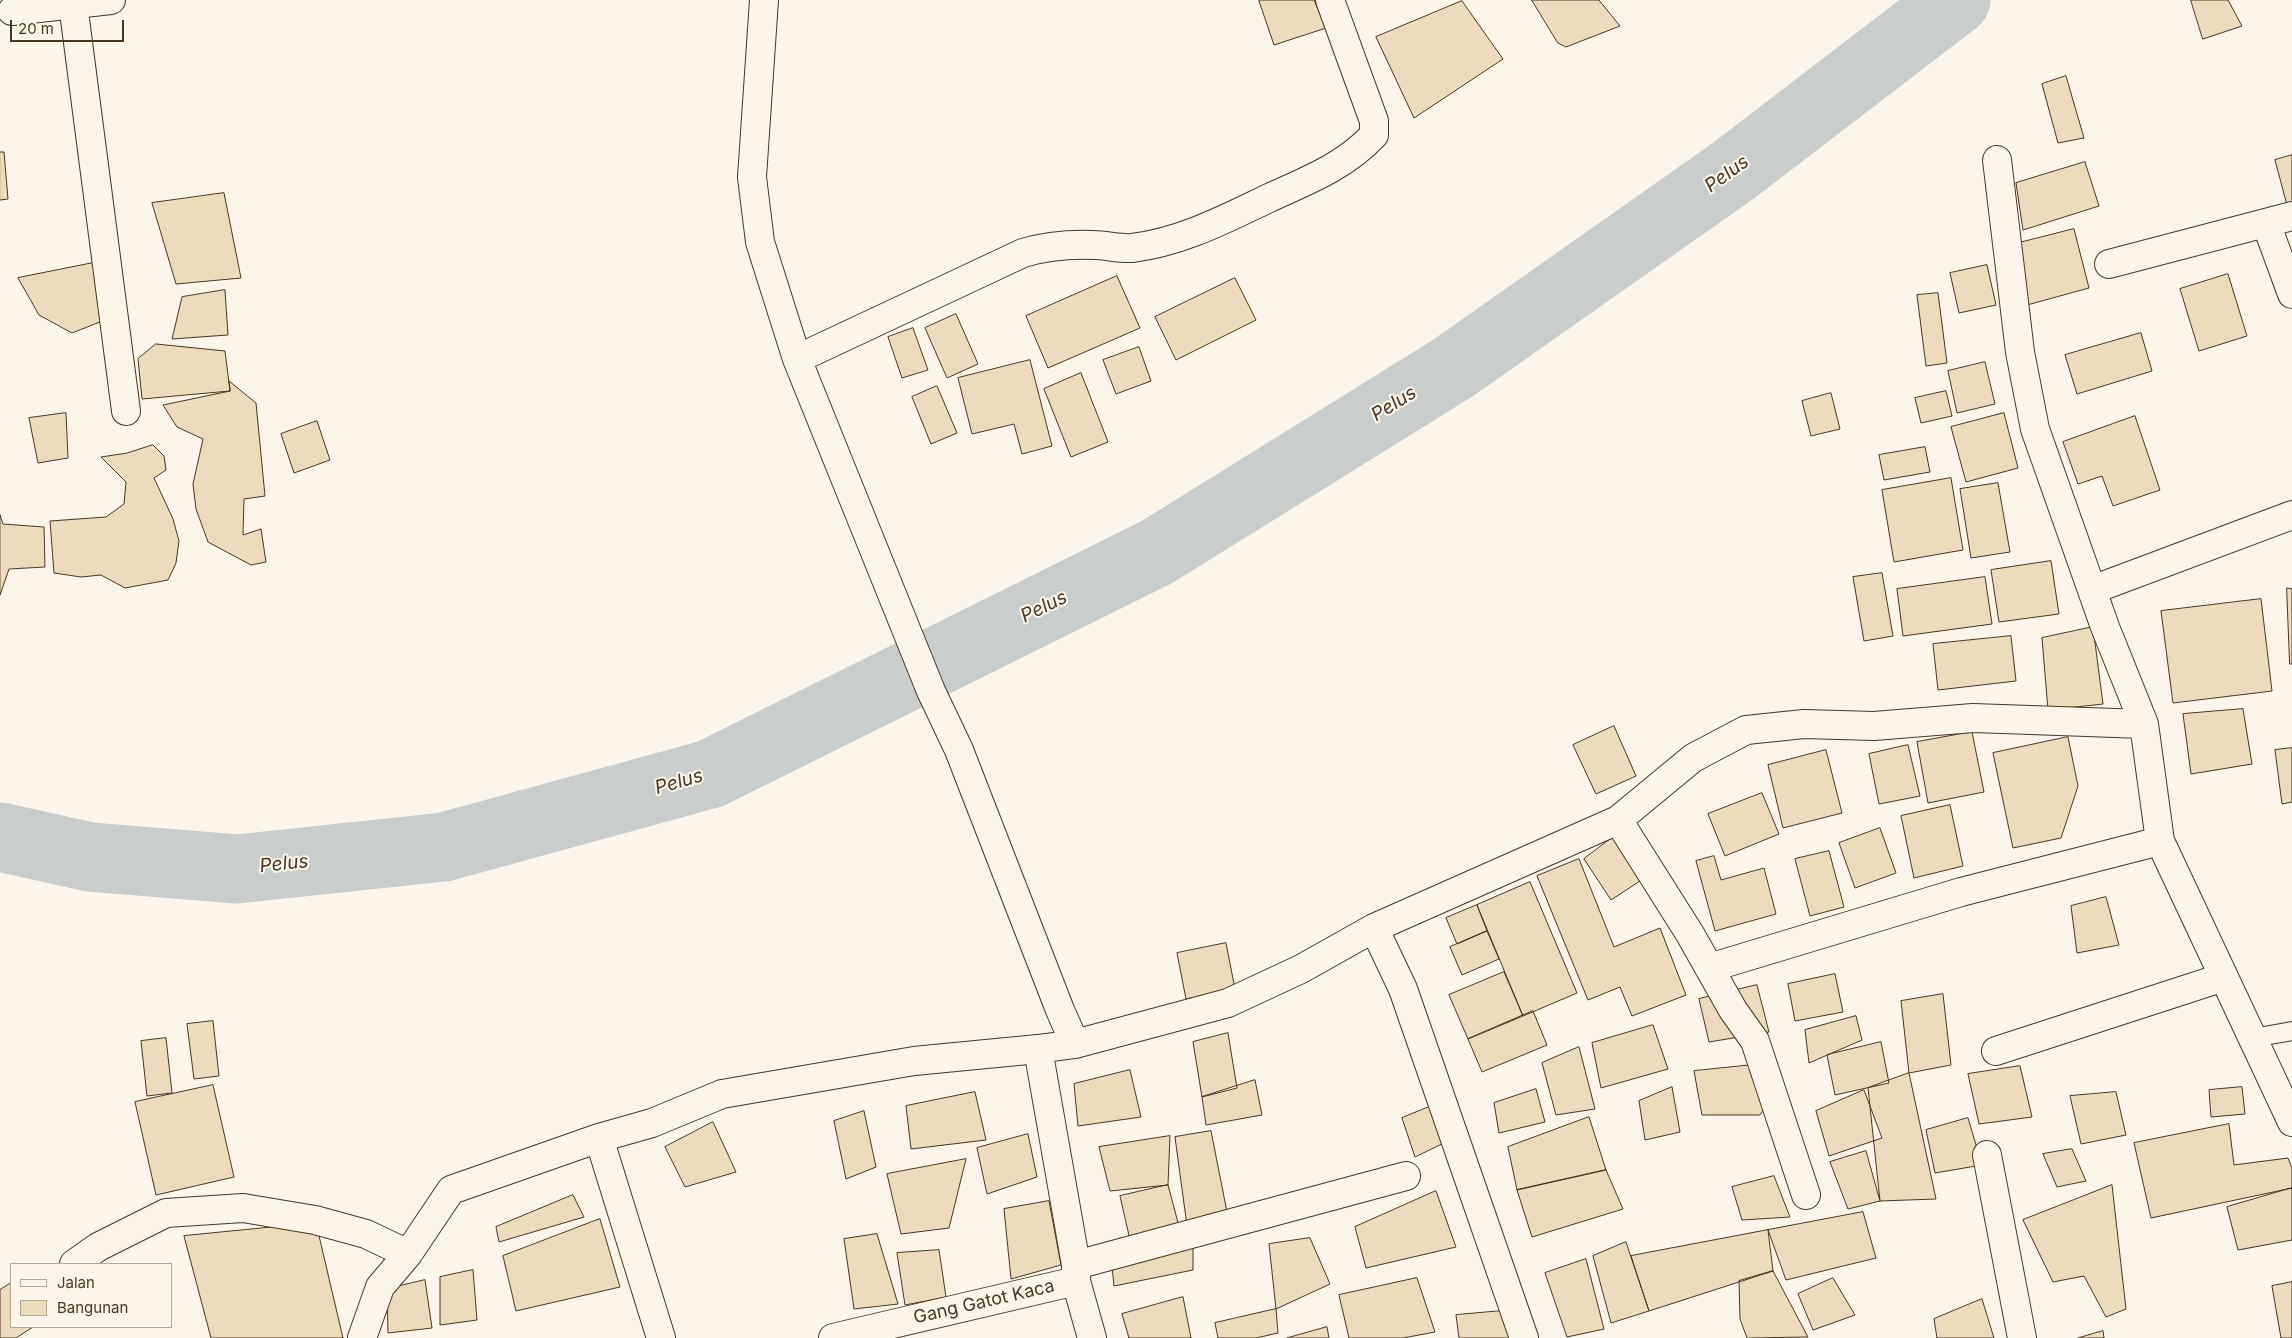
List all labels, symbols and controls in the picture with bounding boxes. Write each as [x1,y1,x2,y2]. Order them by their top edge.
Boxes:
scale bar [12,10,126,42]
text: 20 m [18,19,54,38]
water label: Pelus [1701,150,1753,198]
water label: Pelus [1367,381,1421,427]
water label: Pelus [1017,586,1071,628]
water label: Pelus [652,764,706,800]
water label: Pelus [259,850,309,878]
legend [10,1263,172,1328]
text: Jalan [57,1273,95,1292]
street label: Gang Gatot Kaca [911,1275,1057,1329]
text: Bangunan [57,1298,128,1317]

